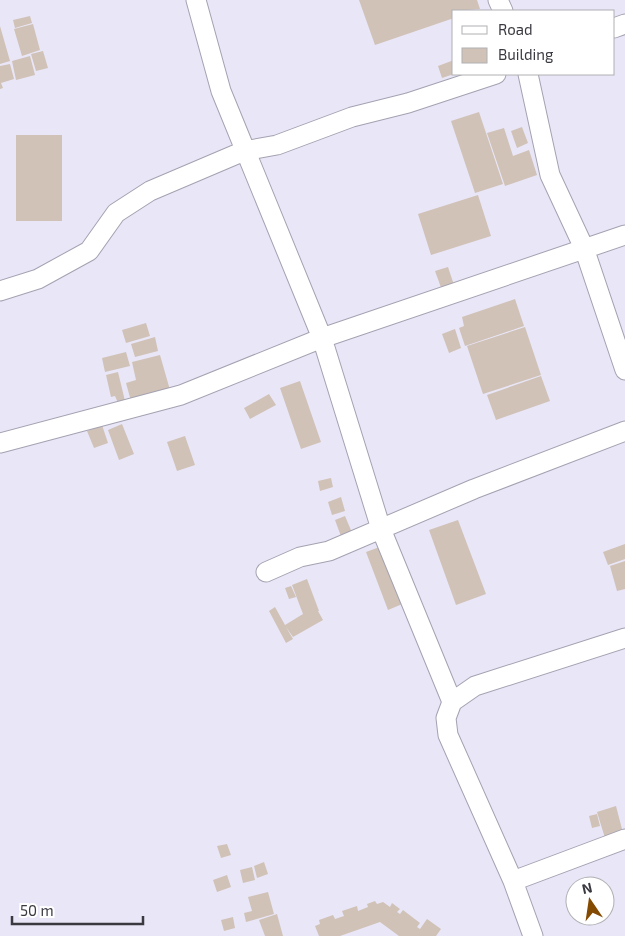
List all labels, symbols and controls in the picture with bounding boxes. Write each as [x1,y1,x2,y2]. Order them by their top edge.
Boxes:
legend [452,10,615,75]
text: Road [498,20,533,38]
text: Building [498,45,554,63]
north arrow [565,876,615,926]
text: N [580,878,594,897]
scale bar [12,894,144,926]
text: 50 m [20,901,54,919]

